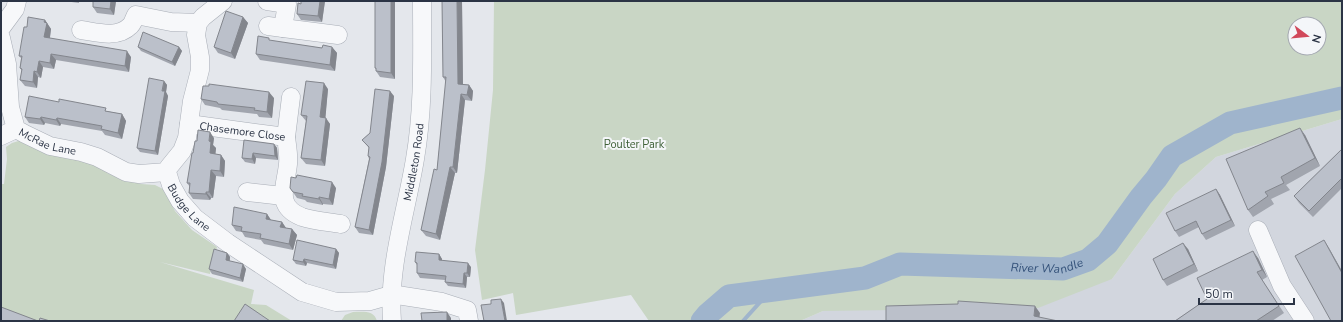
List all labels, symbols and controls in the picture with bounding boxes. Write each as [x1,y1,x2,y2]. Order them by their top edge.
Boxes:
north arrow [1287,16,1327,56]
text: N [1308,33,1324,45]
street label: Chasemore Close [199,118,287,145]
street label: Middleton Road [400,123,428,202]
street label: McRae Lane [16,125,78,159]
park label: Poulter Park [604,137,665,152]
street label: Budge Lane [164,181,213,235]
water label: River Wandle [1010,254,1086,278]
scale bar [1199,280,1294,306]
text: 50 m [1205,286,1233,302]

